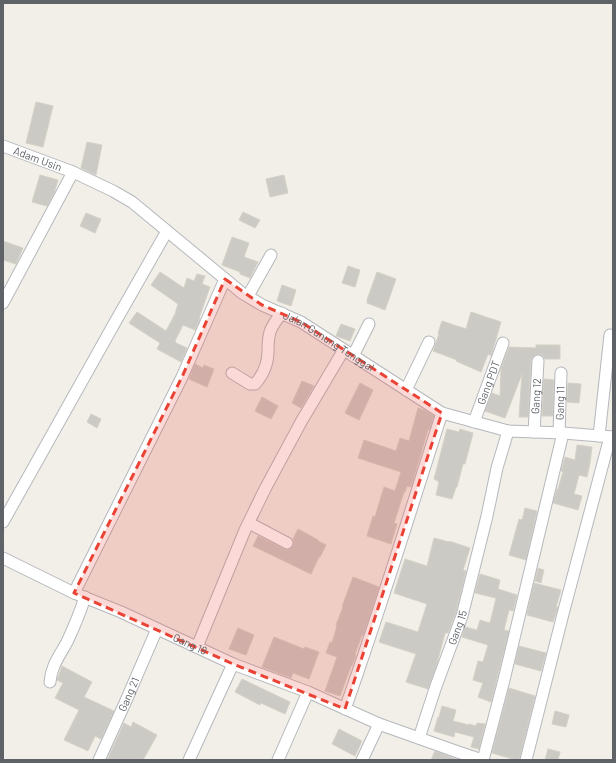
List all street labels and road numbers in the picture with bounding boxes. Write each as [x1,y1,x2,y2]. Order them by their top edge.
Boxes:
street label: Adam Usin [12,143,64,173]
street label: Jalan Gunung Tunggal [281,308,377,373]
street label: Gang PDT [474,359,502,406]
street label: Gang 12 [528,378,543,414]
street label: Gang 11 [552,386,567,420]
street label: Gang 15 [445,609,469,646]
street label: Gang 18 [171,630,210,657]
street label: Gang 21 [115,675,141,713]

